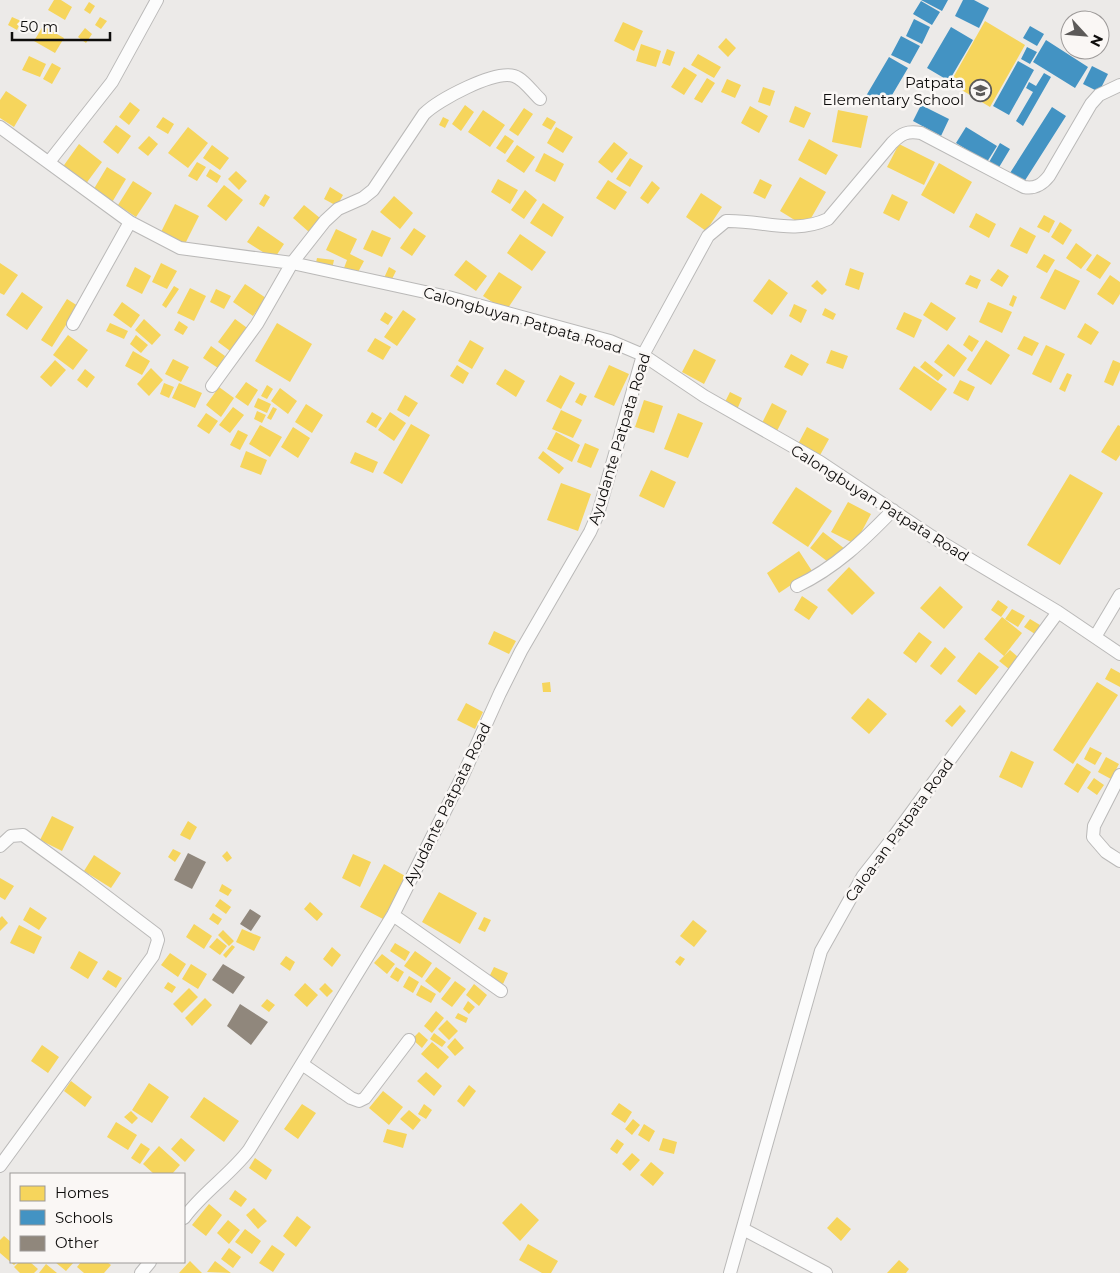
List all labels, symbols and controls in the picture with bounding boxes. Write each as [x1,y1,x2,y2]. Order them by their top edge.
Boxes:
scale bar [12,10,110,42]
north arrow [1060,10,1110,60]
text: 50 m [20,17,58,36]
text: N [1086,32,1107,50]
place label: Patpata Elementary School [823,73,964,109]
school or university icon: Patpata Elementary School [968,79,992,103]
street label: Calongbuyan Patpata Road [421,282,625,358]
street label: Ayudante Patpata Road [584,351,654,527]
street label: Calongbuyan Patpata Road [787,440,973,566]
street label: Ayudante Patpata Road [399,719,495,889]
street label: Caloa-an Patpata Road [841,755,957,905]
legend [10,1173,185,1263]
text: Homes [55,1183,109,1202]
text: Schools [55,1208,113,1227]
text: Other [55,1233,99,1252]

